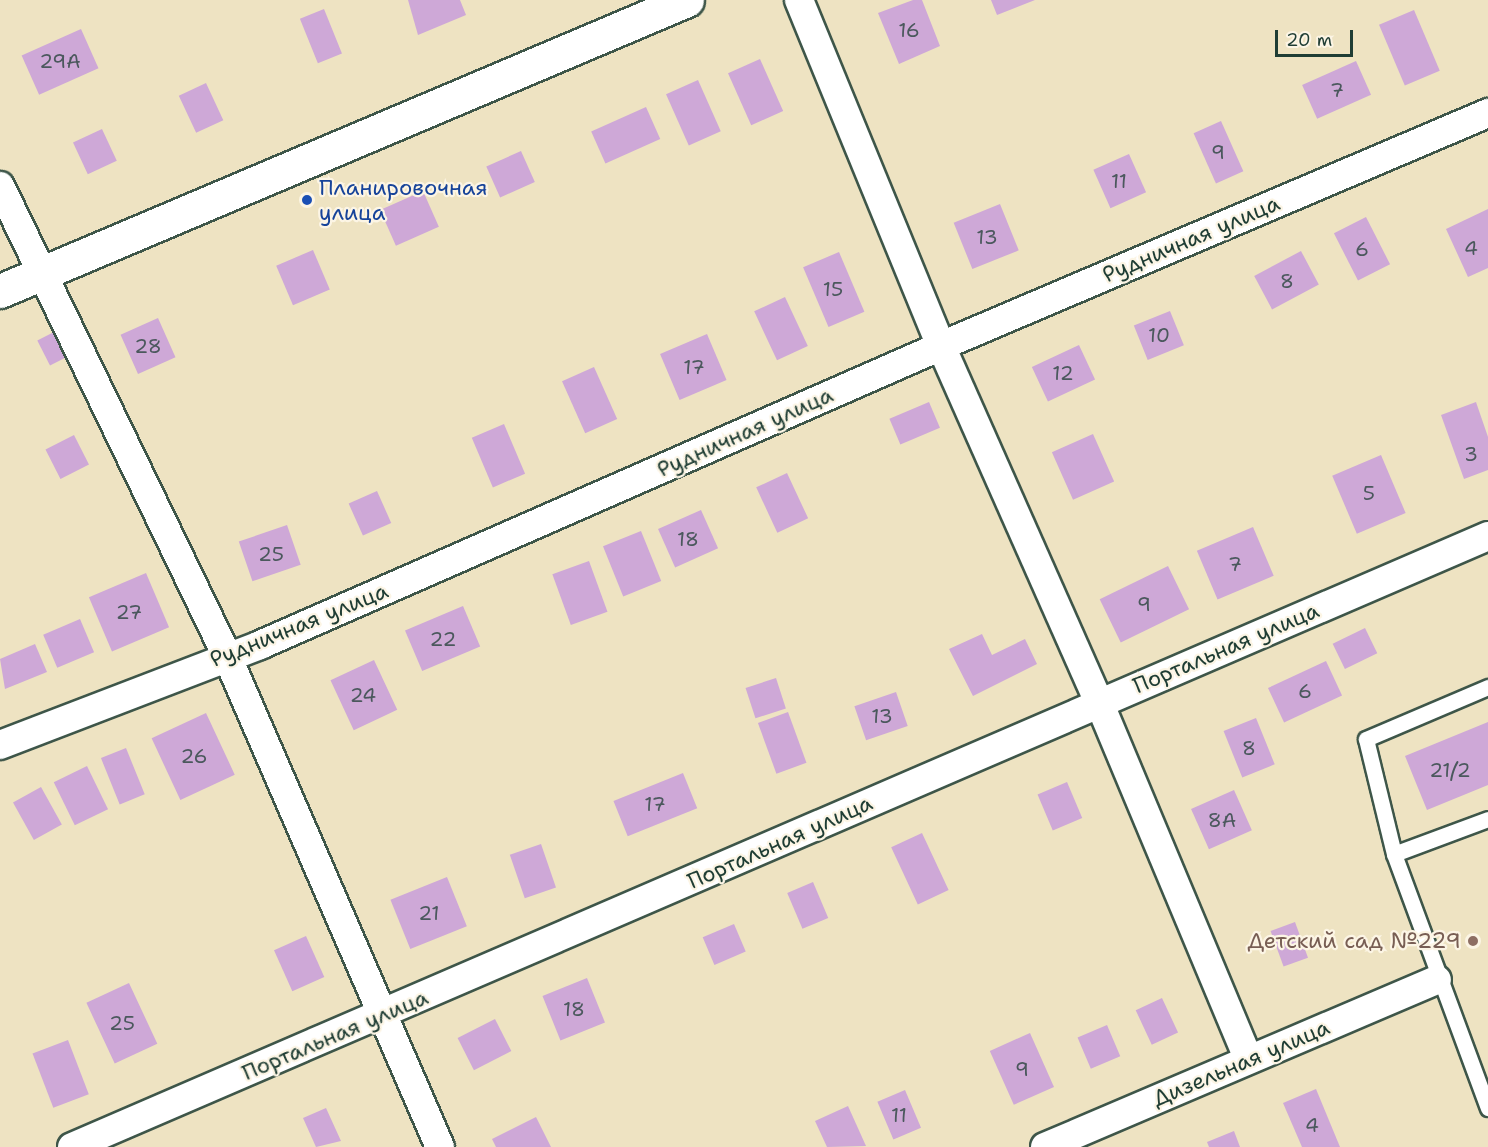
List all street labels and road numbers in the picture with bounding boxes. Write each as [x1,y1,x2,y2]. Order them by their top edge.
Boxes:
street label: Рудничная улица [1098,190,1284,288]
street label: Рудничная улица [653,381,837,483]
street label: Рудничная улица [206,577,392,673]
street label: Портальная улица [1129,597,1323,699]
street label: Портальная улица [683,789,877,895]
street label: Портальная улица [238,984,432,1086]
street label: Дизельная улица [1149,1014,1333,1112]

